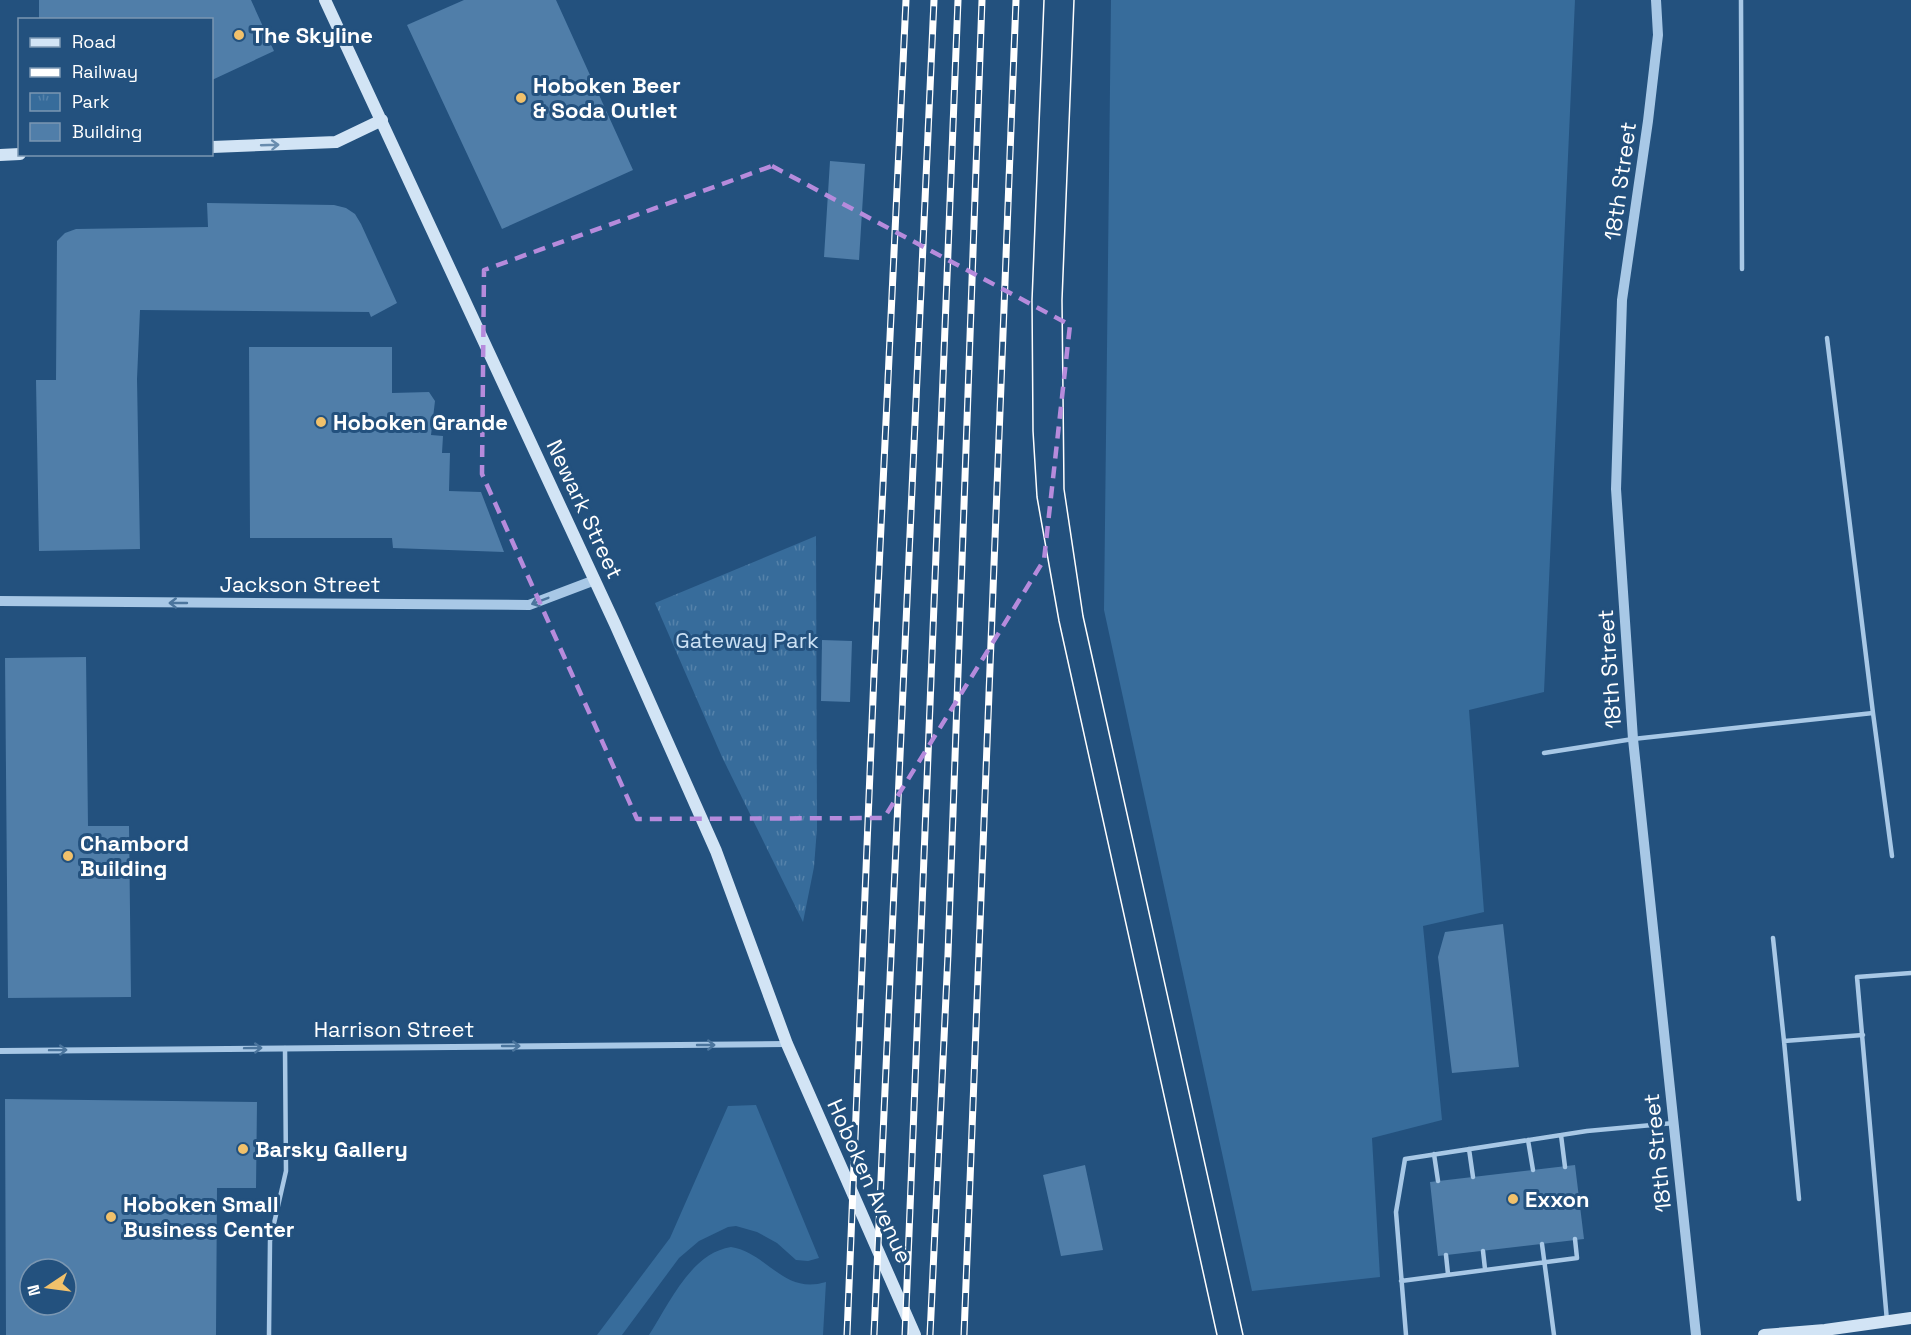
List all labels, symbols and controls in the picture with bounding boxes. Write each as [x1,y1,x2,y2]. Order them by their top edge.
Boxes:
legend [18,18,213,156]
place label: The Skyline [251,21,373,49]
marker: The Skyline [232,28,246,42]
text: Road [72,30,116,53]
text: Railway [72,60,138,83]
place label: Hoboken Beer & Soda Outlet [533,71,681,124]
text: Park [72,90,110,113]
marker: Hoboken Beer & Soda Outlet [514,91,528,105]
text: Building [72,120,142,143]
street label: 18th Street [1598,120,1642,242]
one-way arrow [259,139,279,150]
place label: Hoboken Grande [333,408,508,436]
marker: Hoboken Grande [314,415,328,429]
street label: Newark Street [541,435,629,583]
street label: Jackson Street [219,570,381,598]
one-way arrow [531,596,550,607]
one-way arrow [168,597,188,608]
street label: 18th Street [1591,608,1627,730]
park label: Gateway Park [675,626,819,654]
place label: Chambord Building [80,829,189,882]
marker: Chambord Building [61,849,75,863]
street label: Harrison Street [314,1015,474,1043]
one-way arrow [696,1039,716,1051]
one-way arrow [501,1041,521,1052]
one-way arrow [243,1043,263,1054]
one-way arrow [48,1044,68,1056]
street label: 18th Street [1637,1092,1677,1214]
street label: Hoboken Avenue [821,1095,919,1267]
place label: Barsky Gallery [255,1135,408,1163]
marker: Barsky Gallery [236,1142,250,1156]
place label: Exxon [1525,1185,1590,1213]
place label: Hoboken Small Business Center [123,1190,295,1243]
marker: Exxon [1506,1192,1520,1206]
marker: Hoboken Small Business Center [104,1210,118,1224]
north arrow [18,1257,78,1317]
text: N [22,1283,45,1298]

